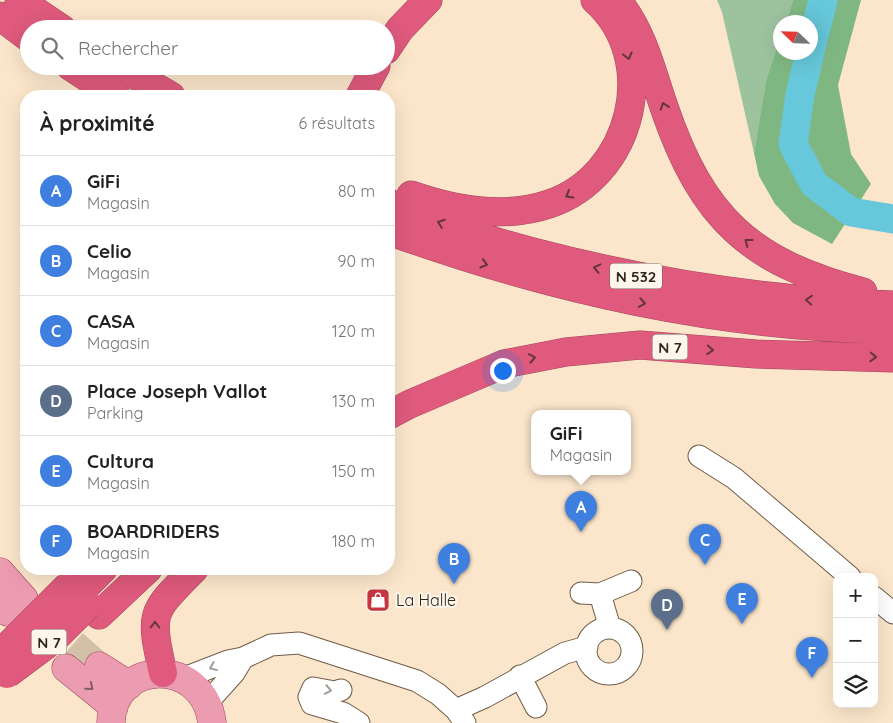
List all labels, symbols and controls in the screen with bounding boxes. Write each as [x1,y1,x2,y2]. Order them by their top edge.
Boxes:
north arrow [773,15,818,60]
search box [20,20,395,75]
icon: search [38,34,66,62]
text: Rechercher [78,36,178,60]
one-way arrow [622,52,633,61]
one-way arrow [660,102,670,111]
text: À proximité [40,110,155,136]
text: 6 résultats [299,113,375,133]
text: GiFi [87,169,120,193]
text: A [51,181,61,201]
text: 80 m [338,181,375,201]
one-way arrow [565,188,574,198]
text: Magasin [87,193,150,213]
one-way arrow [437,219,446,229]
text: Celio [87,239,132,263]
one-way arrow [745,239,754,247]
text: B [51,251,61,271]
text: 90 m [338,251,375,271]
one-way arrow [480,258,488,268]
text: Magasin [87,263,150,283]
one-way arrow [593,263,602,274]
road number: N 532 [610,264,662,288]
one-way arrow [805,295,813,306]
one-way arrow [638,298,646,308]
text: CASA [87,309,135,333]
text: C [51,321,61,341]
text: 120 m [332,321,375,341]
text: Magasin [87,333,150,353]
road number: N 7 [652,334,688,360]
one-way arrow [707,345,715,356]
one-way arrow [869,352,877,363]
one-way arrow [527,354,536,364]
your location [490,358,516,384]
text: Place Joseph Vallot [87,379,267,403]
text: D [50,391,62,411]
text: 130 m [332,391,375,411]
text: Parking [87,403,144,423]
popup [531,410,631,475]
text: GiFi [550,421,583,445]
text: Magasin [550,445,612,465]
text: Cultura [87,449,154,473]
text: E [51,461,61,481]
text: 150 m [332,461,375,481]
text: Magasin [87,473,150,493]
pin: A [565,491,597,532]
text: BOARDRIDERS [87,519,220,543]
pin: C [689,524,721,565]
text: F [52,531,61,551]
text: 180 m [332,531,375,551]
text: Magasin [87,543,150,563]
pin: B [438,543,470,584]
map controls [833,573,878,708]
button: + [833,573,878,618]
pin: E [726,583,758,624]
shop icon: La Halle [365,587,391,613]
pin: D [651,589,683,630]
place label: La Halle [396,590,456,610]
button: − [833,618,878,663]
one-way arrow [150,621,160,629]
road number: N 7 [32,630,66,654]
pin: F [796,637,828,678]
one-way arrow [209,660,218,671]
button: layers [833,663,878,708]
one-way arrow [84,682,93,690]
one-way arrow [324,684,332,695]

